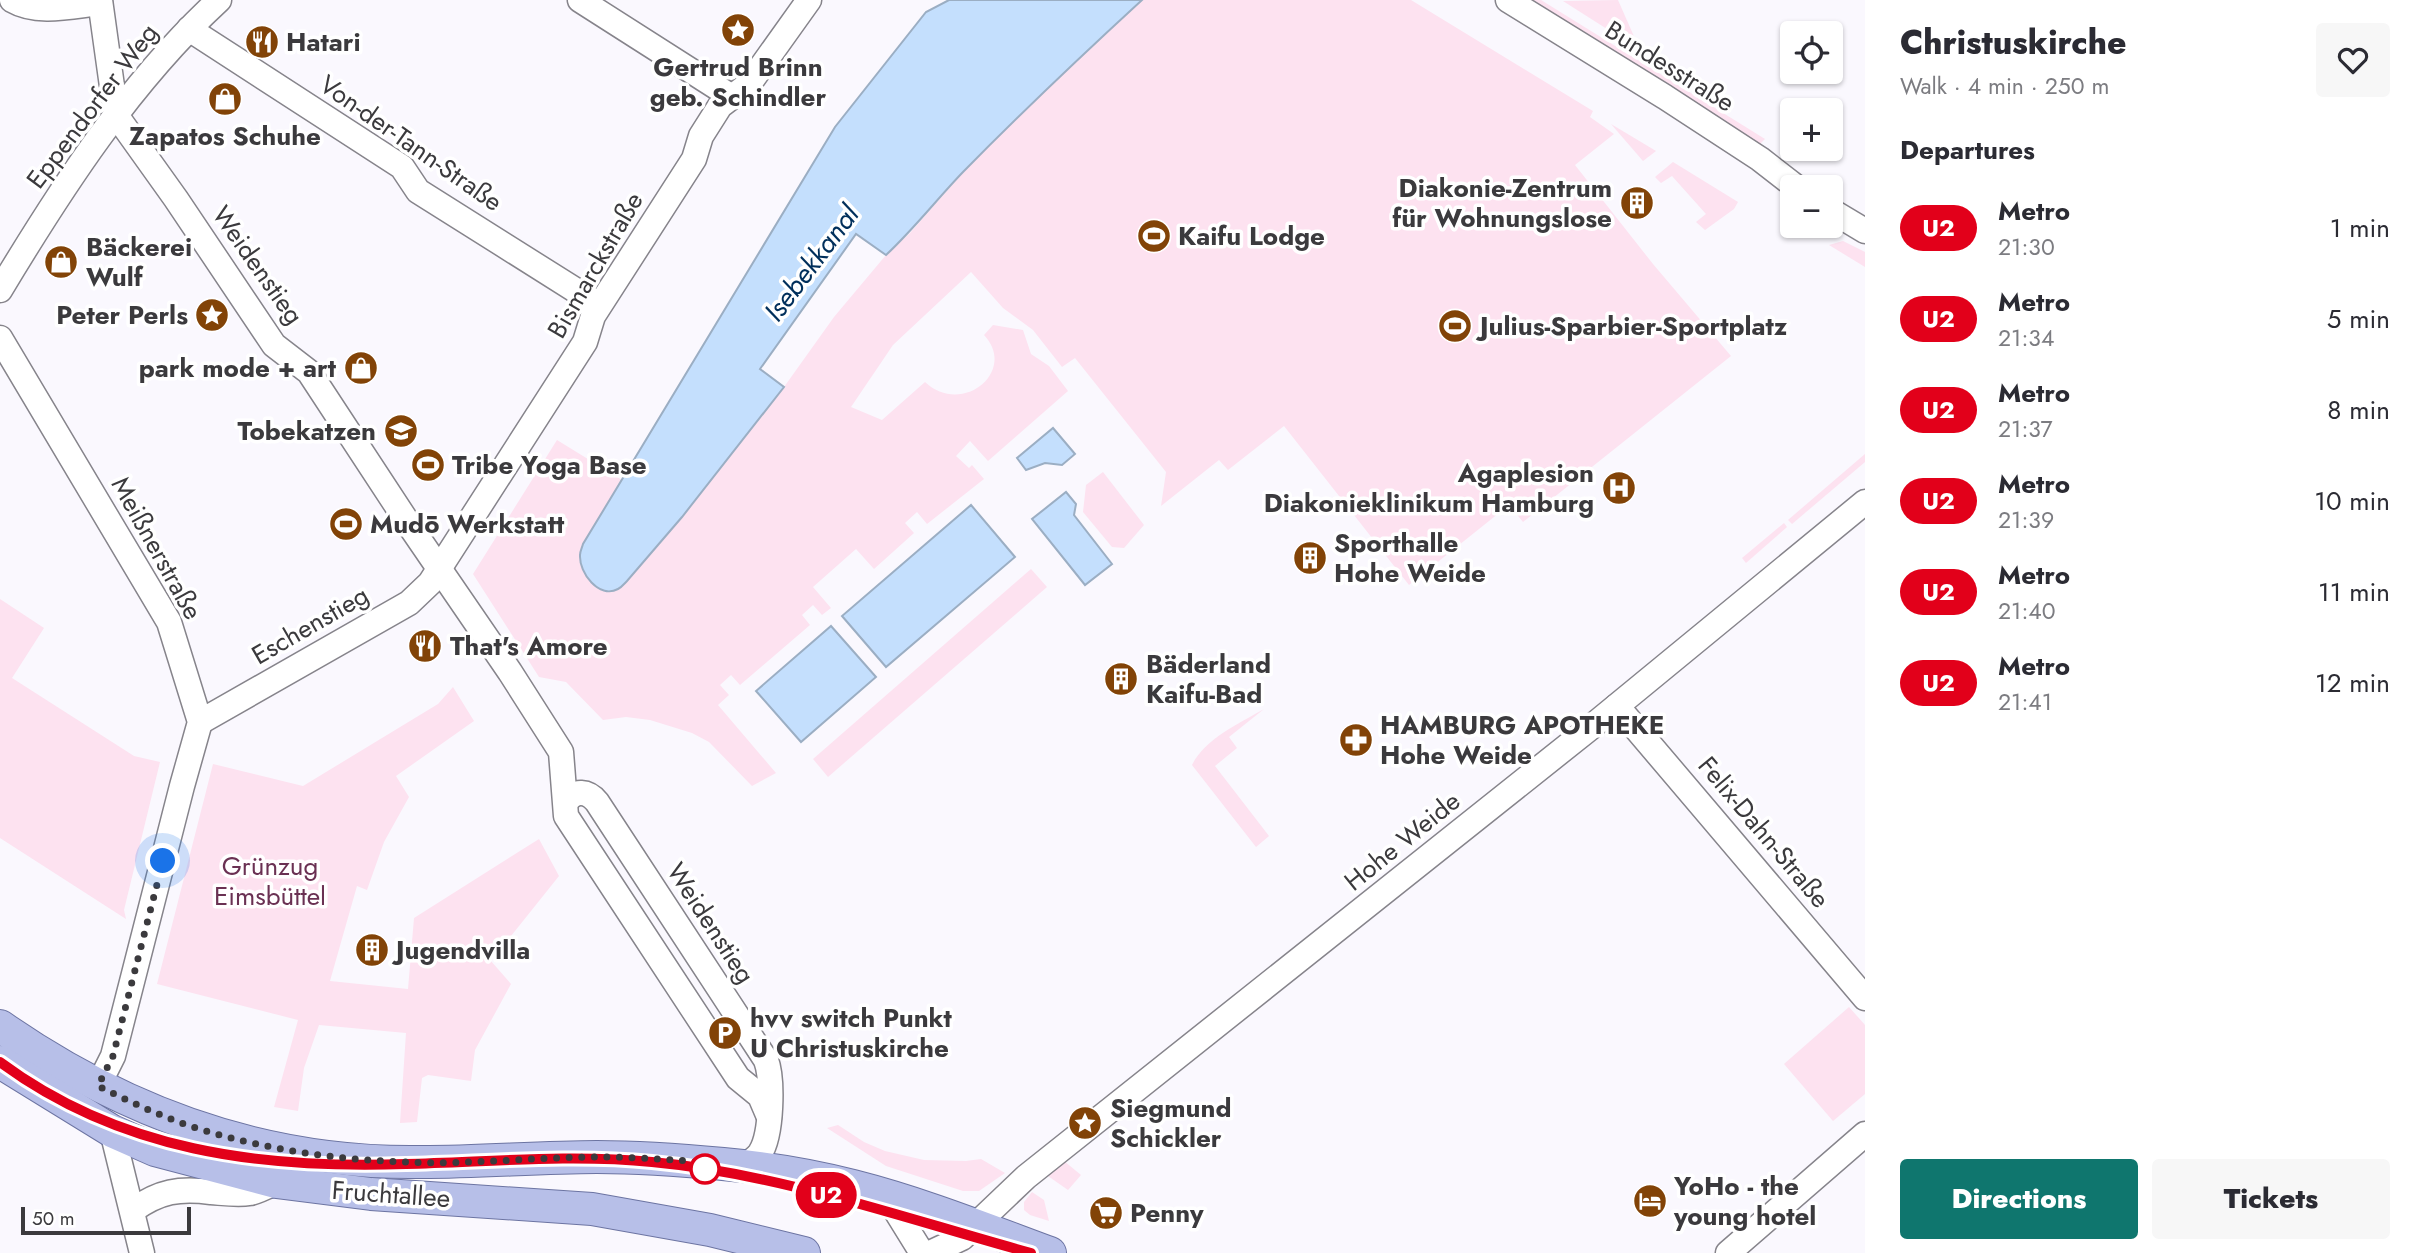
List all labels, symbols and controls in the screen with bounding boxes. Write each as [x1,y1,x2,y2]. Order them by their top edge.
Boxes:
place icon: Gertrud Brinn geb. Schindler [719,11,757,49]
street label: Bundesstraße [1598,11,1742,121]
street label: Eppendorfer Weg [17,15,167,197]
text: Christuskirche [1900,19,2126,66]
map controls [1780,21,1843,238]
button: locate [1780,21,1843,84]
restaurant icon: Hatari [243,23,281,61]
place label: Hatari [286,23,361,61]
button: heart [2316,23,2390,97]
place label: Gertrud Brinn geb. Schindler [650,48,826,116]
street label: Von-der-Tann-Straße [312,66,510,220]
text: Walk · 4 min · 250 m [1900,69,2109,103]
shop icon: Zapatos Schuhe [206,80,244,118]
button: + [1780,98,1843,161]
place label: Zapatos Schuhe [129,117,321,155]
text: Departures [1900,131,2035,169]
place label: Diakonie-Zentrum für Wohnungslose [1392,169,1612,237]
button: − [1780,175,1843,238]
building icon: Diakonie-Zentrum für Wohnungslose [1618,184,1656,222]
street label: Bismarckstraße [538,185,652,345]
text: Metro [1998,192,2070,230]
water label: Isebekkanal [754,195,870,330]
street label: Weidenstieg [203,198,313,332]
text: 1 min [2330,209,2390,247]
text: U2 [1922,210,1955,245]
sports icon: Kaifu Lodge [1135,217,1173,255]
place label: Kaifu Lodge [1178,217,1325,255]
place label: Bäckerei Wulf [86,228,192,296]
text: 21:30 [1998,230,2055,264]
shop icon: Bäckerei Wulf [42,243,80,281]
text: Metro [1998,283,2070,321]
place label: Peter Perls [56,296,188,334]
place icon: Peter Perls [193,296,231,334]
text: 5 min [2327,300,2390,338]
text: U2 [1922,301,1955,336]
sports icon: Julius-Sparbier-Sportplatz [1436,307,1474,345]
place label: Julius-Sparbier-Sportplatz [1475,307,1788,345]
text: 21:34 [1998,321,2054,355]
place label: park mode + art [139,349,337,387]
shop icon: park mode + art [342,349,380,387]
text: Metro [1998,374,2070,412]
text: 8 min [2327,391,2390,429]
text: U2 [1922,392,1955,427]
place label: Tobekatzen [237,412,376,450]
school or university icon: Tobekatzen [382,412,420,450]
text: 21:37 [1998,412,2053,446]
sports icon: Tribe Yoga Base [409,446,447,484]
place label: Tribe Yoga Base [452,446,647,484]
place label: Agaplesion Diakonieklinikum Hamburg [1264,454,1594,522]
text: Metro [1998,465,2070,503]
hospital icon: Agaplesion Diakonieklinikum Hamburg [1600,469,1638,507]
street label: Meißnerstraße [102,470,212,626]
text: 10 min [2314,482,2390,520]
text: U2 [1922,483,1955,518]
text: 21:39 [1998,503,2054,537]
sports icon: Mudō Werkstatt [327,505,365,543]
place label: Mudō Werkstatt [370,505,565,543]
place label: Sporthalle Hohe Weide [1334,524,1486,592]
building icon: Sporthalle Hohe Weide [1291,539,1329,577]
text: Metro [1998,556,2070,594]
text: 11 min [2318,573,2390,611]
text: U2 [1922,574,1955,609]
street label: Eschenstieg [244,576,376,674]
text: 21:40 [1998,594,2056,628]
restaurant icon: That's Amore [406,627,444,665]
place label: That's Amore [450,627,608,665]
place label: Bäderland Kaifu-Bad [1146,645,1271,713]
text: Metro [1998,647,2070,685]
building icon: Bäderland Kaifu-Bad [1102,660,1140,698]
text: 12 min [2315,664,2390,702]
text: U2 [1922,665,1955,700]
text: 21:41 [1998,685,2052,719]
place label: HAMBURG APOTHEKE Hohe Weide [1380,706,1664,774]
pharmacy icon: HAMBURG APOTHEKE Hohe Weide [1337,721,1375,759]
street label: Felix-Dahn-Straße [1689,748,1839,916]
street label: Hohe Weide [1336,782,1468,900]
your location [145,843,180,878]
park label: Grünzug Eimsbüttel [214,847,326,915]
street label: Weidenstieg [658,855,764,991]
building icon: Jugendvilla [353,931,391,969]
place label: Jugendvilla [391,931,530,969]
place label: hvv switch Punkt U Christuskirche [750,999,953,1067]
parking icon: hvv switch Punkt U Christuskirche [706,1014,744,1052]
place label: Siegmund Schickler [1110,1089,1231,1157]
place icon: Siegmund Schickler [1066,1104,1104,1142]
unlabelled marker [690,1154,720,1184]
button: Directions [1900,1159,2138,1239]
button: Tickets [2152,1159,2390,1239]
place label: YoHo - the young hotel [1673,1167,1816,1235]
street label: Fruchtallee [331,1171,451,1217]
line badge: U2 [794,1172,858,1218]
text: U2 [810,1177,842,1212]
hotel icon: YoHo - the young hotel [1631,1182,1669,1220]
supermarket icon: Penny [1087,1194,1125,1232]
place label: Penny [1130,1194,1204,1232]
scale bar [21,1204,191,1236]
text: 50 m [32,1205,75,1232]

